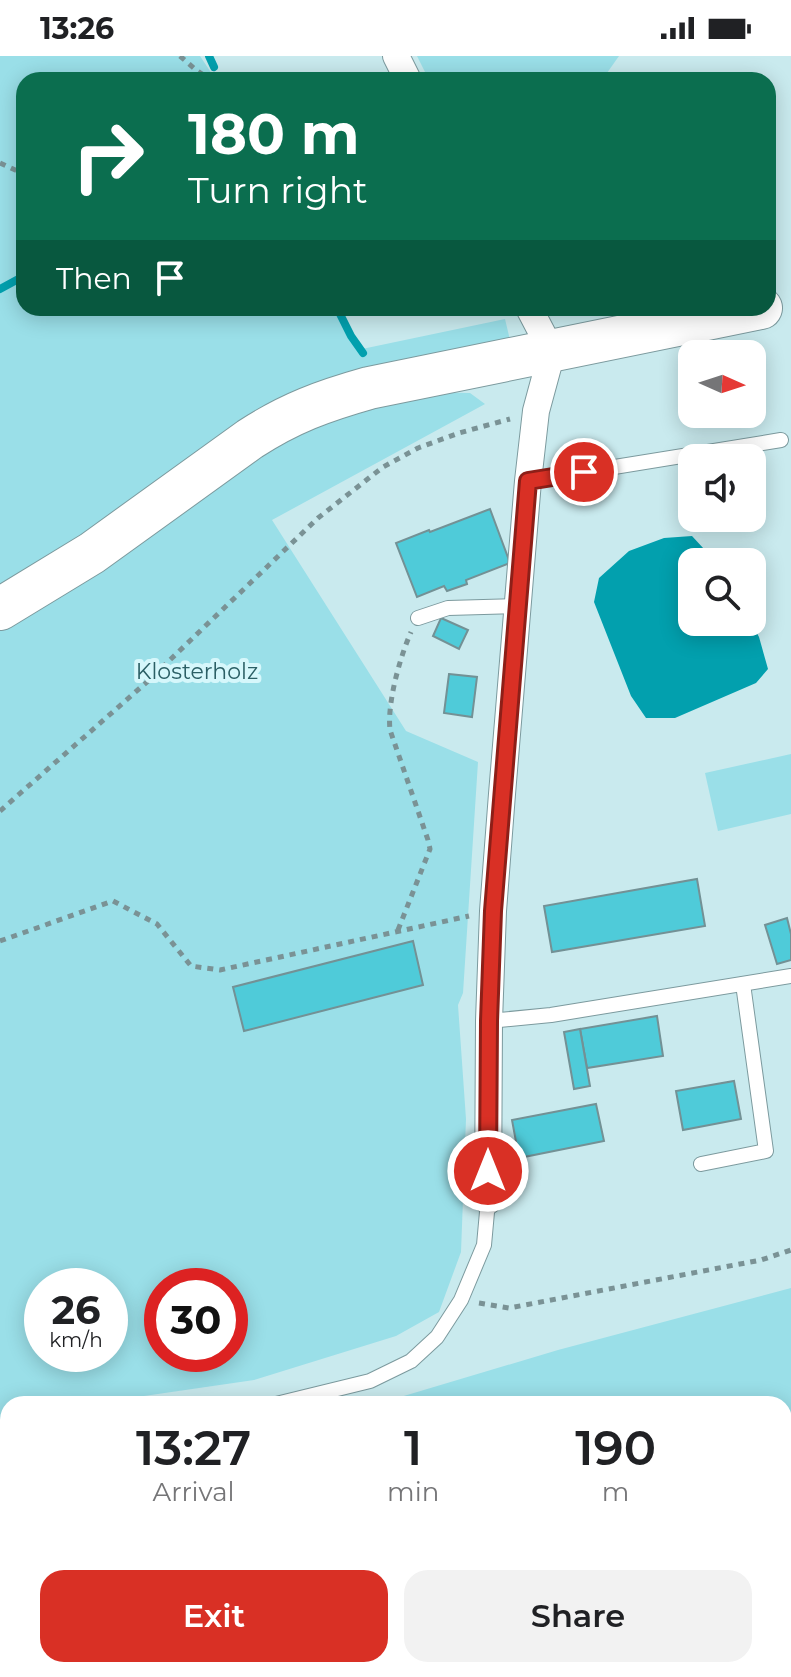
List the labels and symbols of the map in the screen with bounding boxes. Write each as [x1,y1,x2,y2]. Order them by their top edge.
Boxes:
north arrow [678,340,766,428]
pin [550,438,618,506]
park label: Klosterholz [136,658,258,685]
position arrow [446,1129,530,1213]
speed limit sign: 30 [144,1268,248,1372]

